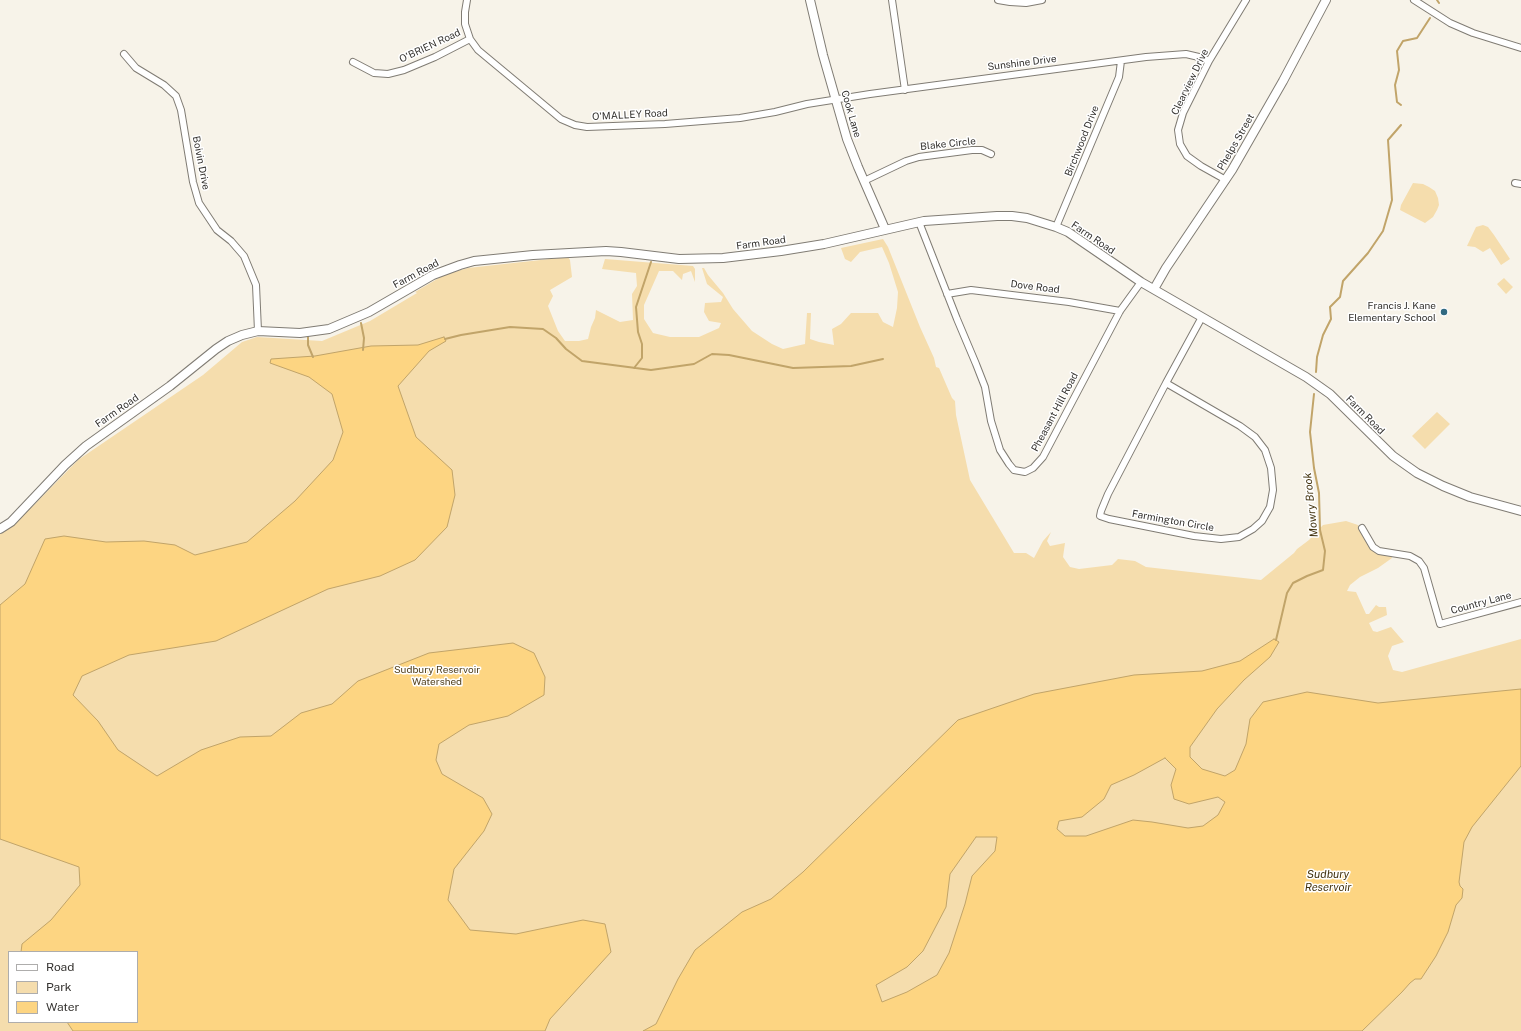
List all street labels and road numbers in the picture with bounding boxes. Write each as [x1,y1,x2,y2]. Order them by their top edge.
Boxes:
street label: O'BRIEN Road [398,27,462,65]
street label: Clearview Drive [1169,47,1211,117]
street label: Sunshine Drive [987,53,1057,73]
street label: Cook Lane [839,89,863,139]
street label: Birchwood Drive [1062,104,1102,178]
street label: O'MALLEY Road [592,107,668,123]
street label: Phelps Street [1215,112,1257,172]
street label: Boivin Drive [190,135,212,191]
street label: Blake Circle [920,135,976,153]
street label: Farm Road [1069,219,1117,257]
street label: Farm Road [735,234,787,252]
street label: Farm Road [391,257,441,291]
street label: Dove Road [1010,278,1060,296]
street label: Pheasant Hill Road [1029,370,1081,454]
street label: Farm Road [93,392,141,430]
street label: Farm Road [1343,393,1387,437]
street label: Farmington Circle [1131,508,1215,534]
street label: Country Lane [1449,589,1513,617]

